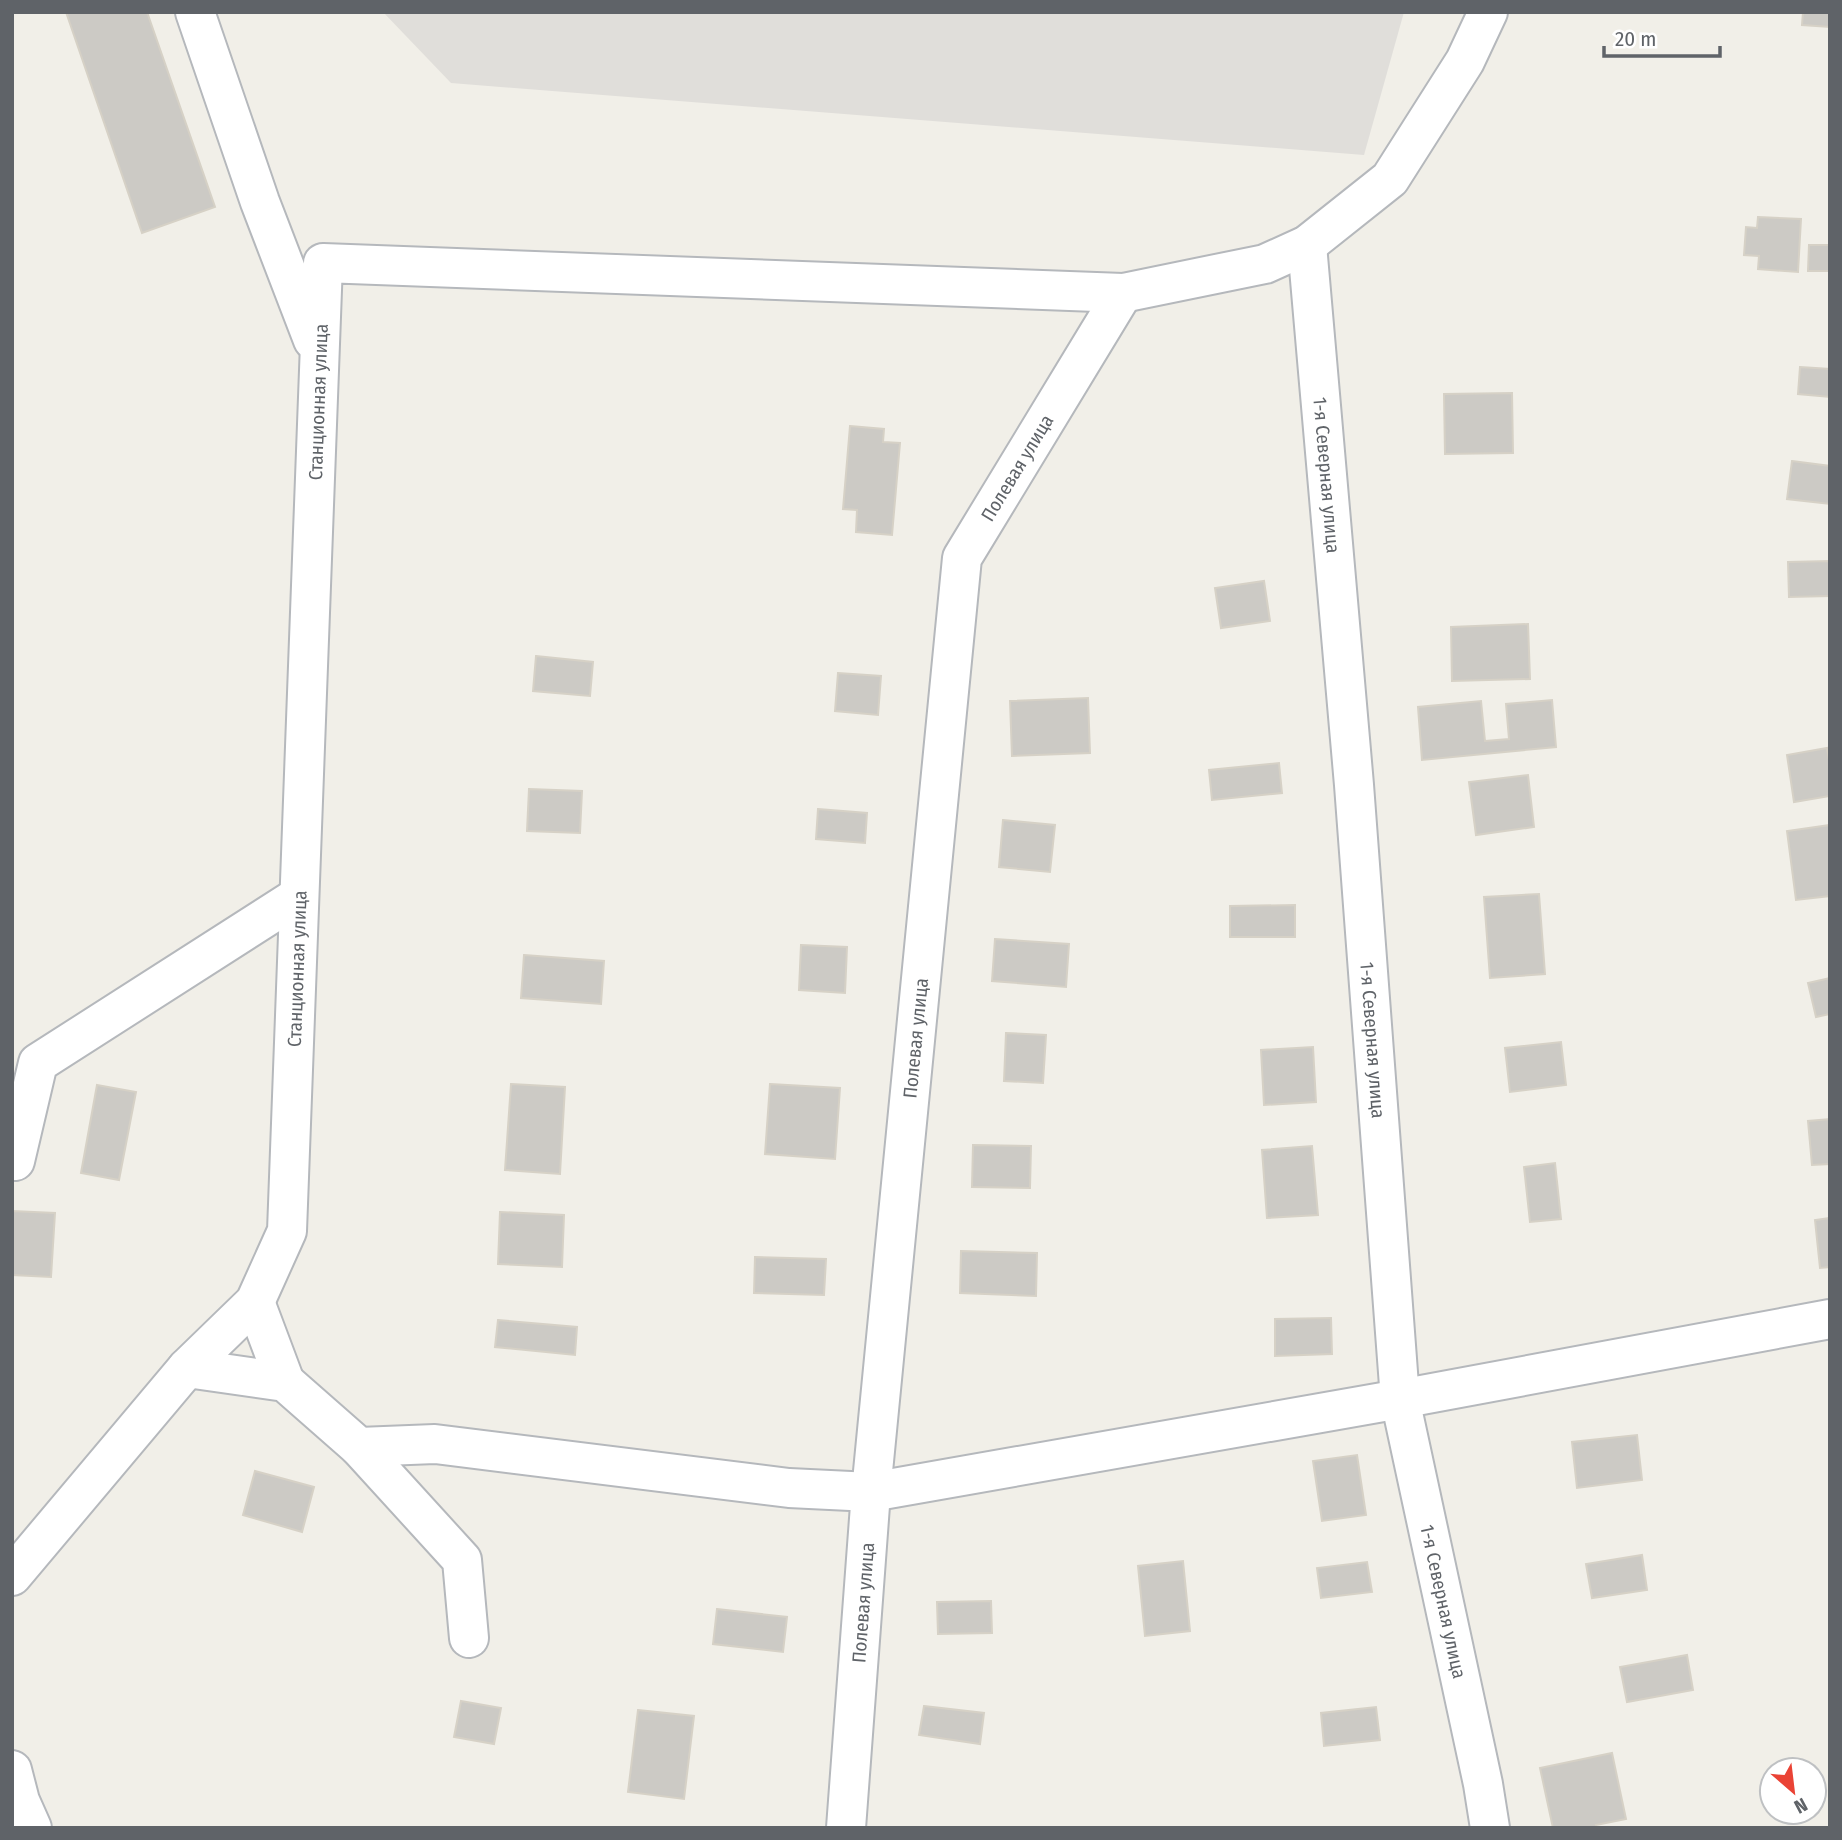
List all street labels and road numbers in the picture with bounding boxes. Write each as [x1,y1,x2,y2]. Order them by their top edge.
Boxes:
street label: Станционная улица [304,323,333,481]
street label: 1-я Северная улица [1308,396,1345,554]
street label: Полевая улица [976,410,1058,526]
street label: Станционная улица [283,890,312,1047]
street label: 1-я Северная улица [1355,961,1390,1119]
street label: Полевая улица [898,977,933,1099]
street label: 1-я Северная улица [1415,1523,1471,1681]
street label: Полевая улица [847,1542,879,1664]

